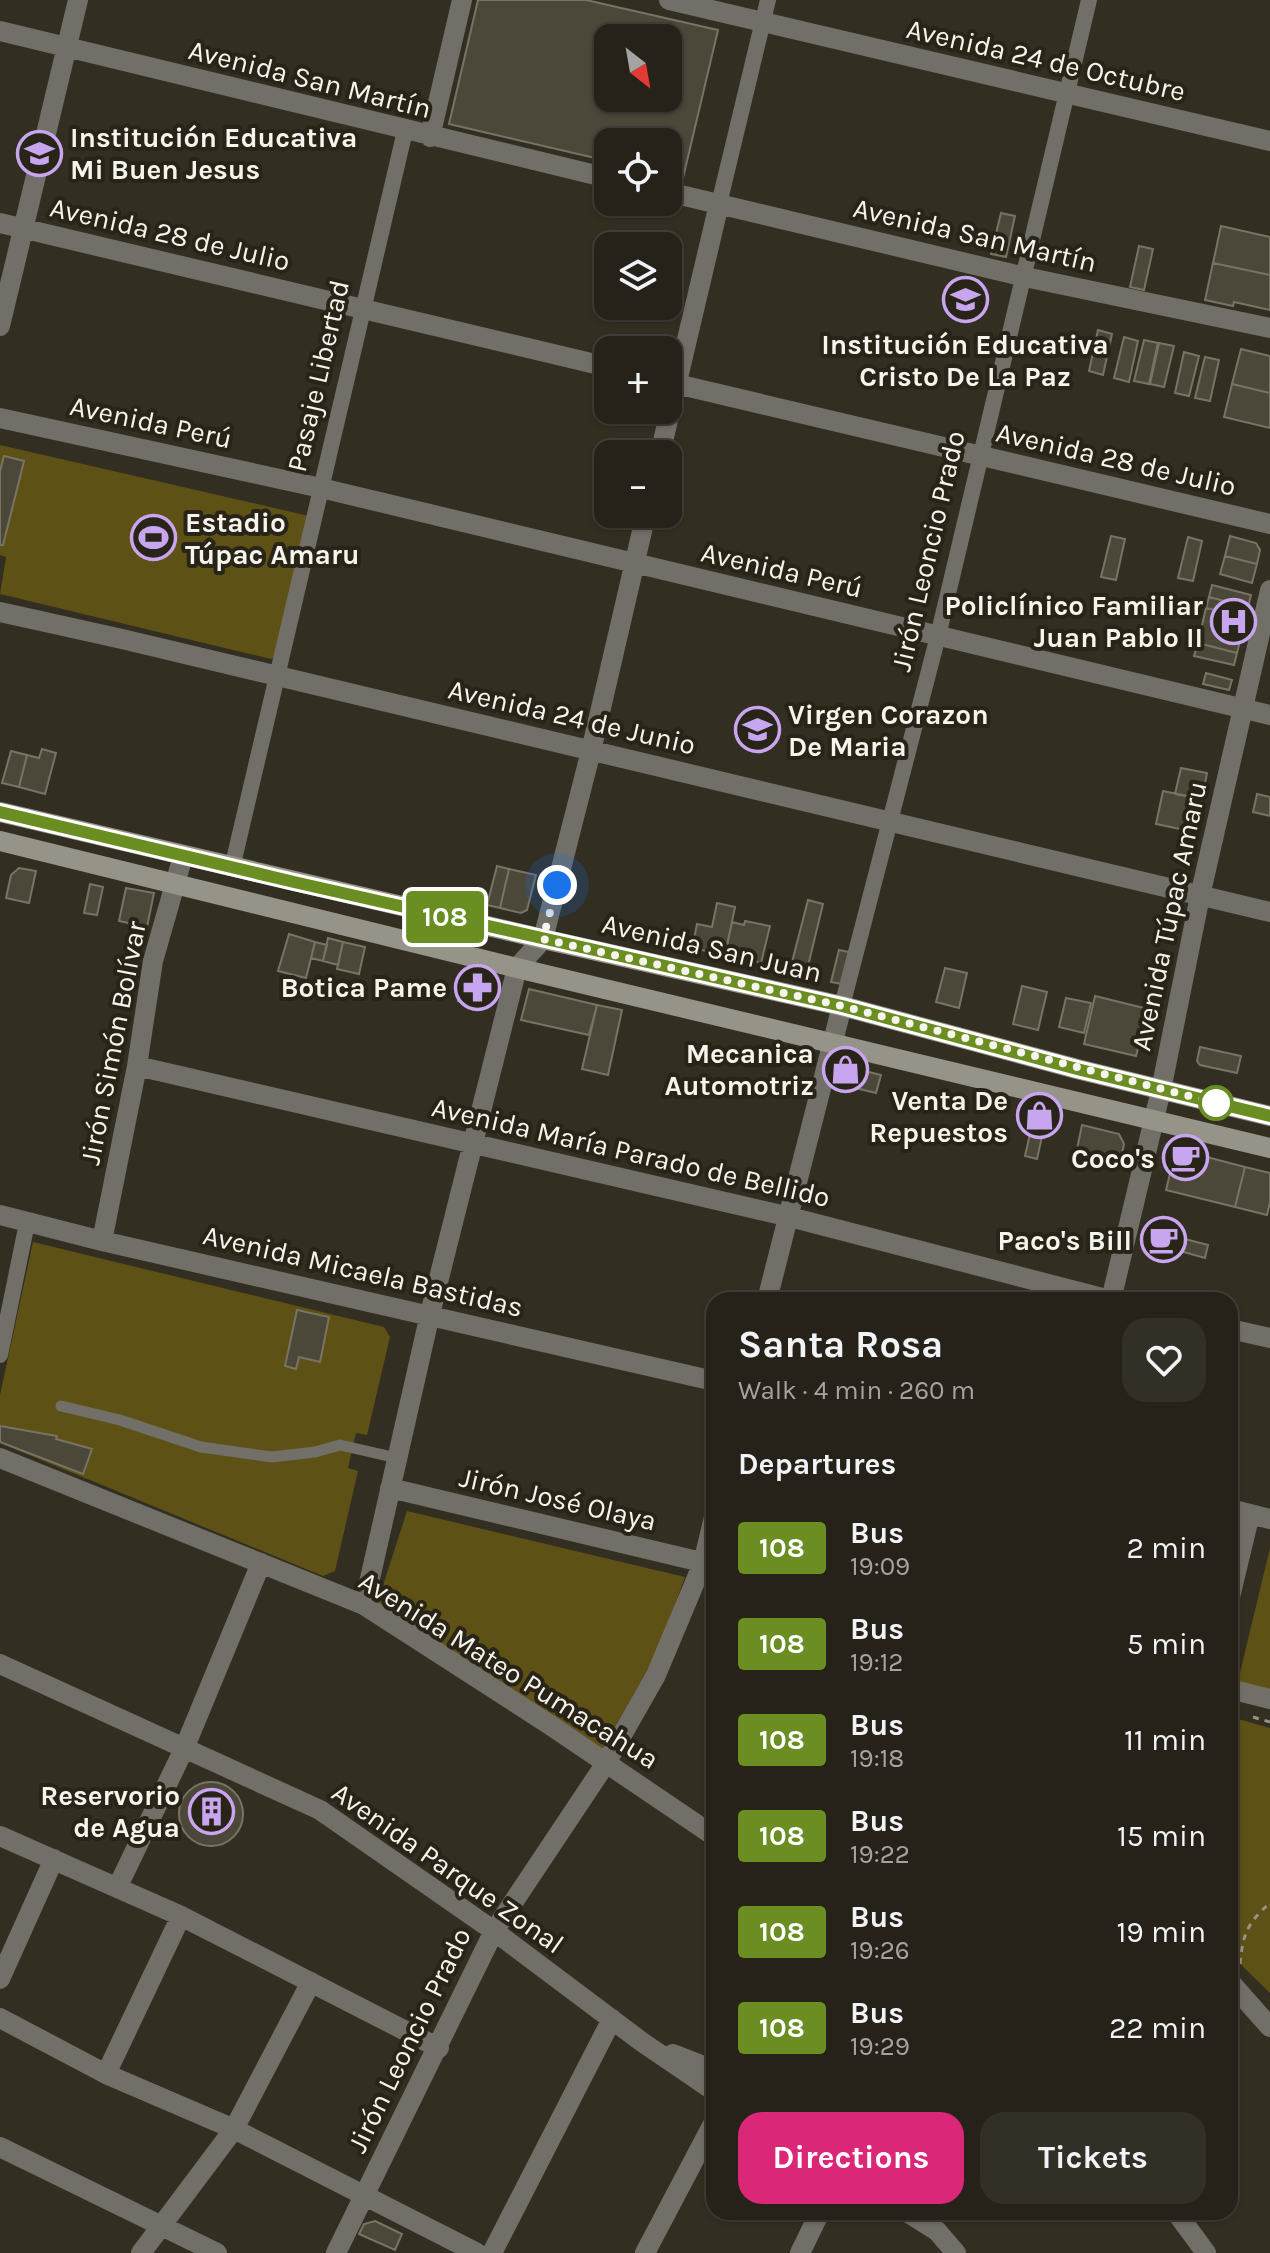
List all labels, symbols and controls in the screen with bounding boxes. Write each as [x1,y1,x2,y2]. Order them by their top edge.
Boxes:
street label: Avenida 24 de Octubre [903,12,1189,108]
north arrow [594,24,682,112]
map controls [594,24,682,528]
street label: Avenida San Martín [185,33,435,125]
place label: Institución Educativa Mi Buen Jesus [70,121,357,186]
button: locate [594,128,682,216]
school or university icon: Institución Educativa Mi Buen Jesus [15,129,63,177]
street label: Avenida 28 de Julio [47,190,293,278]
street label: Avenida San Martín [850,191,1100,279]
button: layers [594,232,682,320]
school or university icon: Institución Educativa Cristo De La Paz [941,275,989,323]
street label: Pasaje Libertad [280,277,356,475]
place label: Institución Educativa Cristo De La Paz [821,328,1109,393]
button: + [594,336,682,424]
street label: Avenida Perú [67,389,235,455]
street label: Avenida 28 de Julio [993,415,1239,503]
street label: Jirón Leoncio Prado [884,427,972,675]
button: − [594,440,682,528]
place label: Estadio Túpac Amaru [185,506,360,571]
sports icon: Estadio Túpac Amaru [130,514,178,562]
street label: Avenida Perú [698,535,866,605]
place label: Policlínico Familiar Juan Pablo II [944,589,1203,654]
hospital icon: Policlínico Familiar Juan Pablo II [1210,597,1258,645]
street label: Avenida 24 de Junio [445,672,699,762]
place label: Virgen Corazon De Maria [788,698,989,763]
school or university icon: Virgen Corazon De Maria [733,706,781,754]
street label: Avenida Túpac Amaru [1124,778,1214,1054]
your location [537,865,577,905]
line badge: 108 [399,891,491,943]
text: 108 [422,900,468,933]
street label: Avenida San Juan [599,907,825,989]
street label: Jirón Simón Bolívar [73,918,153,1168]
pharmacy icon: Botica Pame [454,963,502,1011]
place label: Botica Pame [280,971,447,1004]
place label: Mecanica Automotriz [665,1037,814,1102]
shop icon: Mecanica Automotriz [821,1045,869,1093]
place label: Venta De Repuestos [869,1084,1008,1149]
unlabelled marker [1199,1086,1233,1120]
street label: Avenida María Parado de Bellido [429,1090,833,1214]
shop icon: Venta De Repuestos [1015,1092,1063,1140]
cafe icon: Coco's [1162,1134,1210,1182]
place label: Coco's [1071,1142,1155,1175]
cafe icon: Paco's Bill [1139,1216,1187,1264]
street label: Avenida Micaela Bastidas [200,1218,526,1324]
place label: Paco's Bill [997,1224,1132,1257]
button: heart [1122,1318,1206,1402]
text: Santa Rosa [738,1322,943,1367]
text: Walk · 4 min · 260 m [738,1375,975,1406]
text: Departures [738,1446,896,1482]
street label: Jirón José Olaya [456,1460,660,1538]
text: Bus [850,1515,904,1551]
text: 2 min [1126,1530,1206,1566]
text: 108 [759,1531,805,1564]
text: 19:09 [850,1551,910,1582]
street label: Avenida Mateo Pumacahua [353,1564,665,1776]
text: Bus [850,1611,904,1647]
text: 5 min [1127,1626,1206,1662]
text: 108 [759,1627,805,1660]
text: 19:12 [850,1647,903,1678]
text: Bus [850,1707,904,1743]
text: 11 min [1124,1722,1206,1758]
text: 108 [759,1723,805,1756]
text: 19:18 [850,1743,904,1774]
street label: Avenida Parque Zonal [326,1776,570,1960]
place label: Reservorio de Agua [40,1779,180,1844]
building icon: Reservorio de Agua [187,1787,235,1835]
text: Bus [850,1803,904,1839]
text: 15 min [1117,1818,1206,1854]
text: 108 [759,1819,805,1852]
text: 19:22 [850,1839,910,1870]
text: Bus [850,1899,904,1935]
text: 19 min [1116,1914,1206,1950]
text: 108 [759,1915,805,1948]
street label: Jirón Leoncio Prado [340,1922,478,2158]
text: 19:26 [850,1935,910,1966]
text: Bus [850,1995,904,2031]
text: 22 min [1109,2010,1206,2046]
text: 108 [759,2011,805,2044]
text: 19:29 [850,2031,910,2062]
button: Directions [738,2112,964,2204]
button: Tickets [980,2112,1206,2204]

